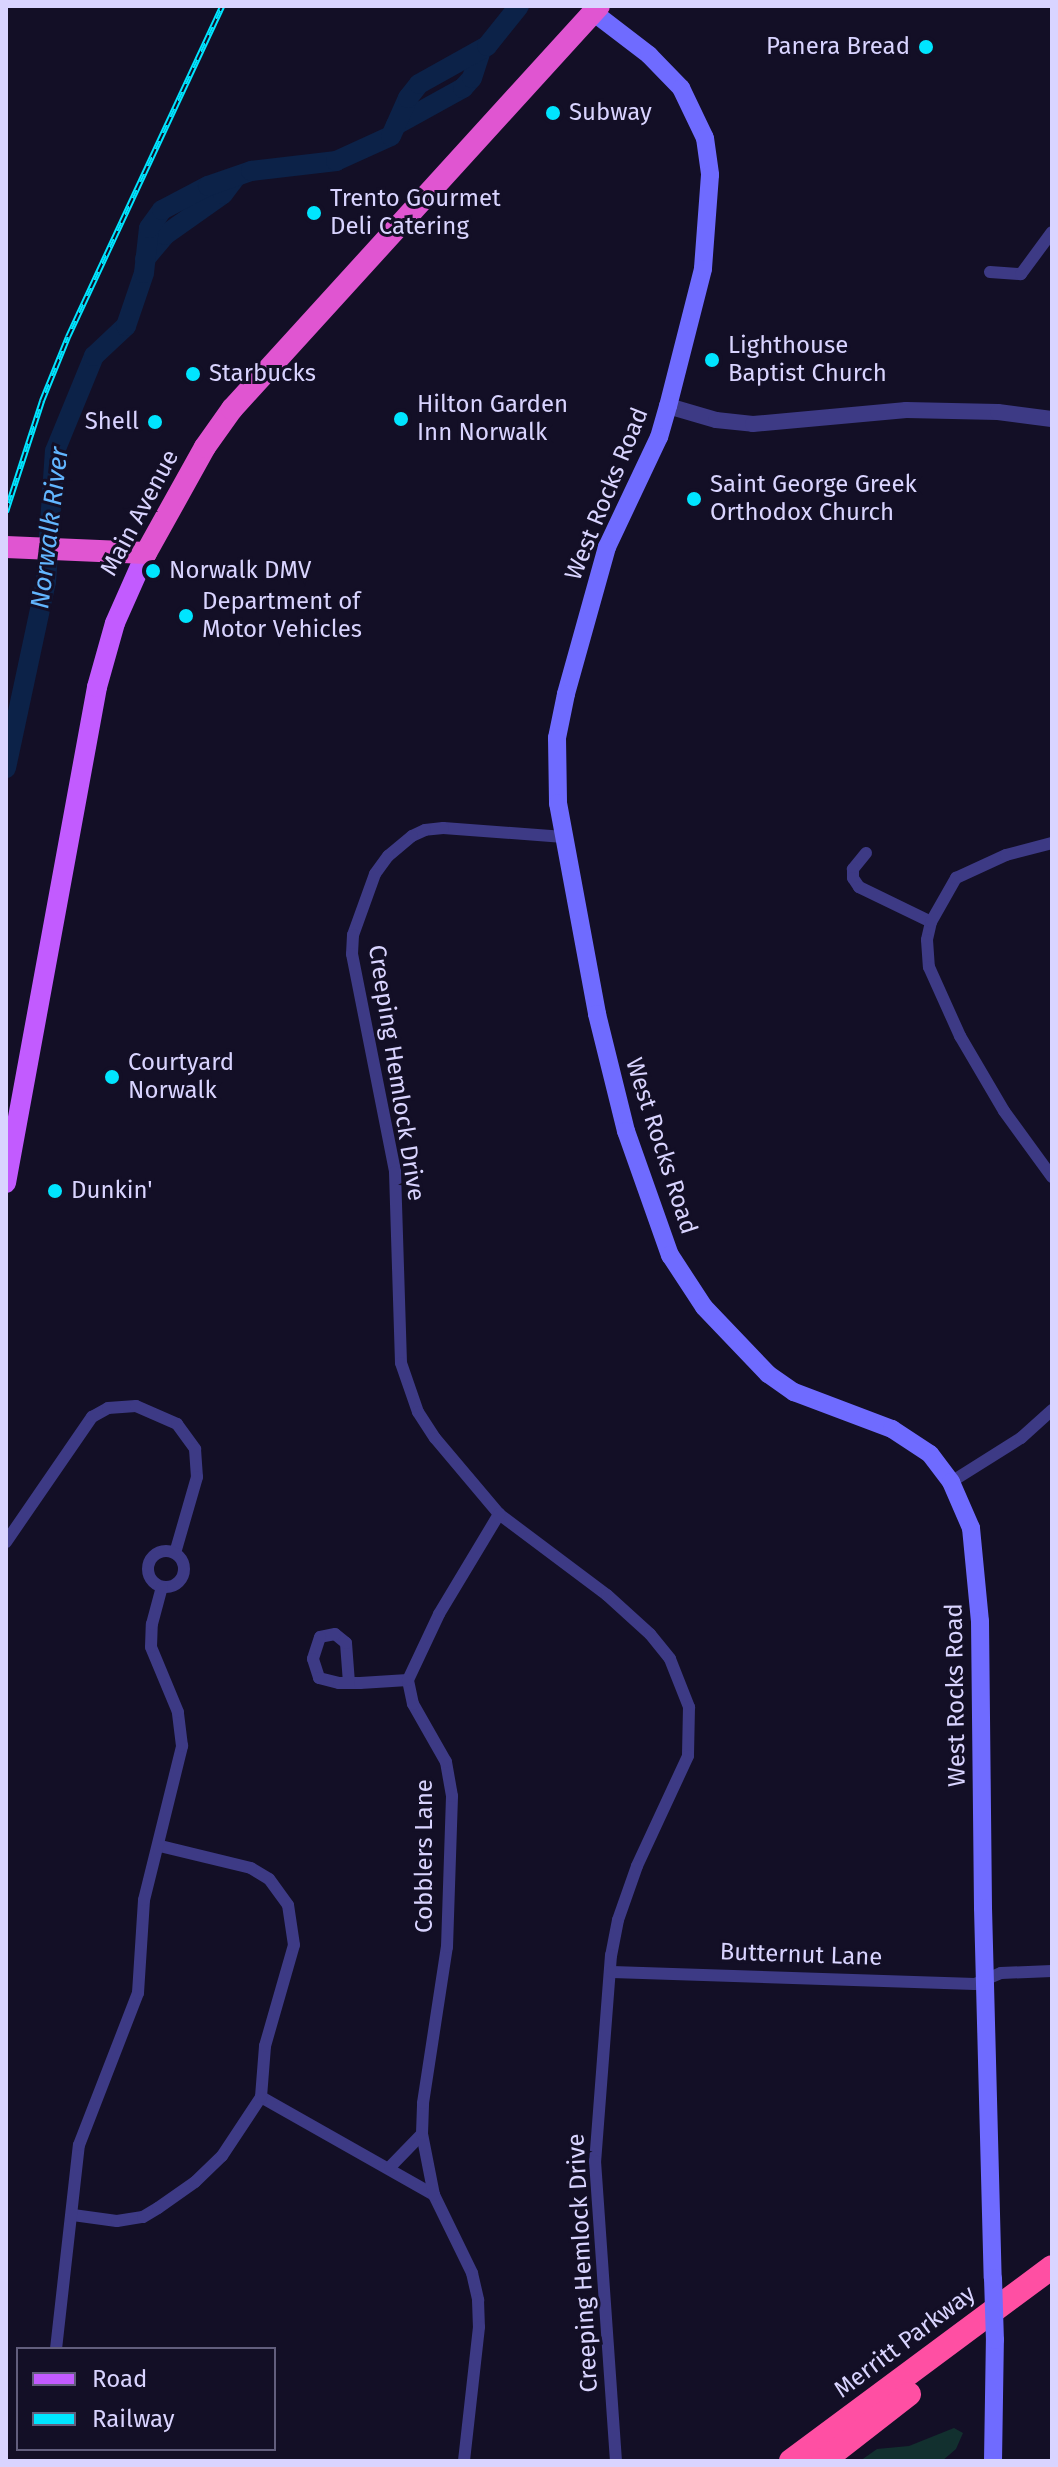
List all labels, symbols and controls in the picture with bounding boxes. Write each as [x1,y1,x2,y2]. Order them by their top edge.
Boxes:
place label: Panera Bread [766,33,910,61]
marker: Panera Bread [917,38,935,56]
place label: Subway [569,99,652,127]
marker: Subway [544,104,562,122]
place label: Trento Gourmet Deli Catering [330,185,501,241]
marker: Trento Gourmet Deli Catering [305,204,323,222]
place label: Lighthouse Baptist Church [728,332,887,388]
marker: Lighthouse Baptist Church [703,351,721,369]
place label: Starbucks [209,360,316,388]
marker: Starbucks [184,365,202,383]
place label: Hilton Garden Inn Norwalk [417,391,568,447]
street label: West Rocks Road [559,403,655,585]
place label: Shell [85,408,139,436]
marker: Hilton Garden Inn Norwalk [392,410,410,428]
marker: Shell [146,413,164,431]
water label: Norwalk River [25,445,75,611]
street label: Main Avenue [95,445,185,581]
place label: Saint George Greek Orthodox Church [710,471,917,527]
marker: Saint George Greek Orthodox Church [685,490,703,508]
place label: Norwalk DMV [169,557,311,585]
marker: Norwalk DMV [144,562,162,580]
place label: Department of Motor Vehicles [202,588,362,644]
marker: Department of Motor Vehicles [177,607,195,625]
street label: Creeping Hemlock Drive [362,943,430,1203]
place label: Courtyard Norwalk [128,1049,234,1105]
street label: West Rocks Road [619,1054,703,1238]
marker: Courtyard Norwalk [103,1068,121,1086]
place label: Dunkin' [71,1177,153,1205]
marker: Dunkin' [46,1182,64,1200]
street label: West Rocks Road [940,1603,972,1787]
street label: Cobblers Lane [411,1779,439,1933]
street label: Butternut Lane [719,1938,883,1972]
street label: Creeping Hemlock Drive [562,2133,604,2393]
street label: Merritt Parkway [829,2280,981,2404]
legend [16,2347,276,2451]
text: Road [92,2365,147,2393]
text: Railway [92,2405,175,2433]

